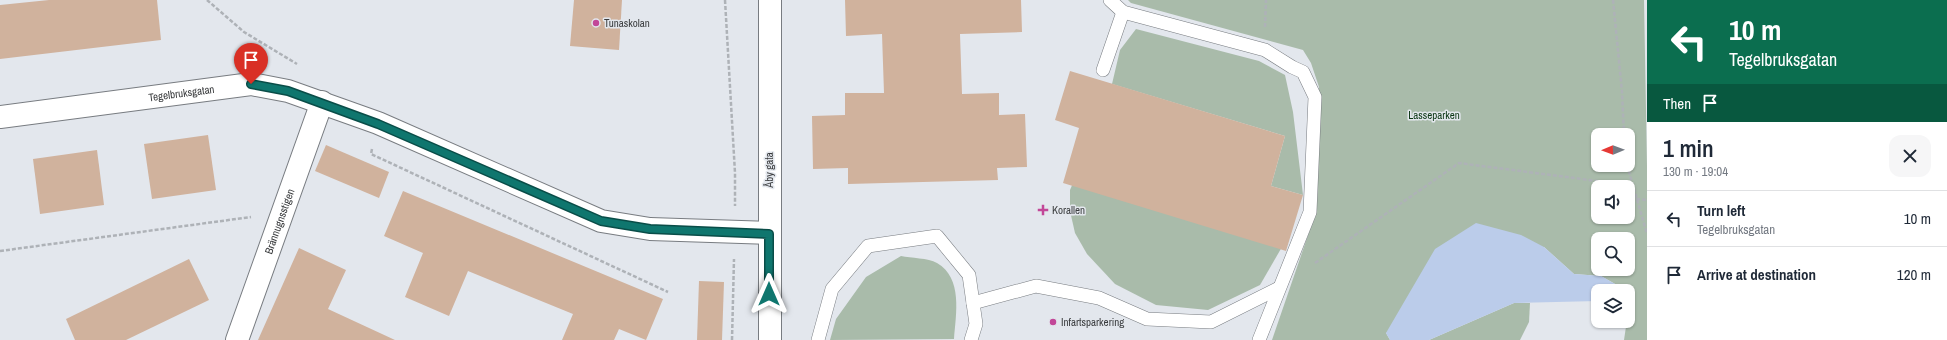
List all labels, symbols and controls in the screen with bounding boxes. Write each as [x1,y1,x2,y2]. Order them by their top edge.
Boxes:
text: 10 m [1729,11,1781,49]
place label: Tunaskolan [604,16,650,30]
icon: left [1663,16,1715,68]
marker: Tunaskolan [591,18,601,28]
pin [234,43,268,84]
text: Tegelbruksgatan [1729,47,1837,72]
icon: arrive [240,49,262,71]
street label: Tegelbruksgatan [148,82,215,104]
icon: arrive [1699,92,1721,114]
text: Then [1663,93,1691,114]
park label: Lasseparken [1408,108,1460,122]
north arrow [1591,128,1635,172]
map controls [1591,128,1635,328]
text: 1 min [1663,132,1714,164]
button: close [1889,135,1931,177]
street label: Åby gata [762,152,776,189]
text: 130 m · 19:04 [1663,163,1728,180]
button: sound [1591,180,1635,224]
street label: Brännugnsstigen [261,187,297,256]
text: Turn left [1697,200,1745,221]
place label: Korallen [1052,203,1085,217]
marker: Korallen [1037,204,1049,216]
icon: left [1663,208,1685,230]
text: 10 m [1904,208,1931,229]
text: Tegelbruksgatan [1697,221,1775,238]
button: search [1591,232,1635,276]
icon: arrive [1663,264,1685,286]
text: Arrive at destination [1697,264,1816,285]
text: 120 m [1897,264,1931,285]
position arrow [748,273,790,315]
button: layers [1591,284,1635,328]
place label: Infartsparkering [1061,315,1124,329]
marker: Infartsparkering [1048,317,1058,327]

